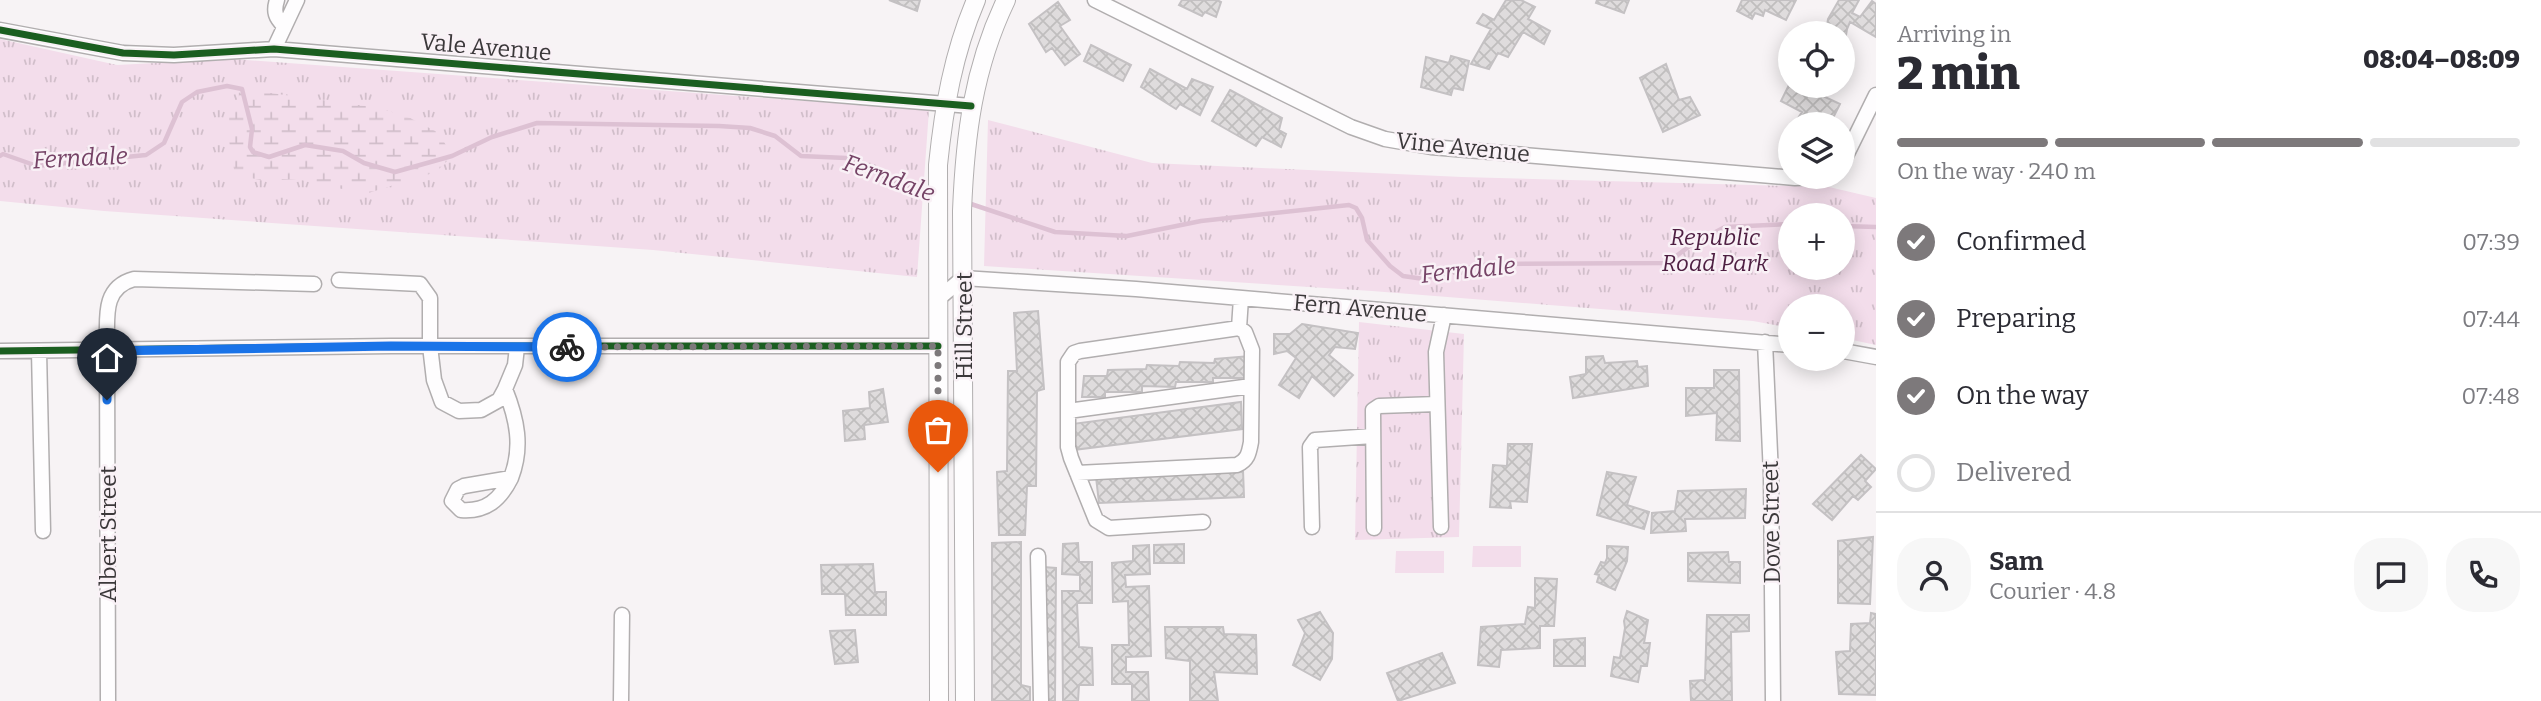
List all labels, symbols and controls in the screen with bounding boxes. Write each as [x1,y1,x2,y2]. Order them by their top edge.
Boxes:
text: Arriving in [1897,20,2011,48]
map controls [1778,21,1855,371]
button: locate [1778,21,1855,98]
street label: Vale Avenue [419,27,553,67]
text: 08:04–08:09 [2363,44,2520,75]
text: 2 min [1897,46,2020,101]
button: layers [1778,112,1855,189]
street label: Vine Avenue [1395,126,1531,168]
water label: Ferndale [32,142,128,174]
water label: Ferndale [839,149,939,207]
text: On the way · 240 m [1897,157,2096,185]
button: + [1778,203,1855,280]
park label: Republic Road Park [1662,223,1769,277]
icon: check [1897,223,1935,261]
text: Confirmed [1956,226,2086,257]
text: 07:39 [2462,228,2520,256]
water label: Ferndale [1419,251,1517,289]
street label: Hill Street [950,272,978,380]
street label: Fern Avenue [1292,288,1428,328]
button: − [1778,294,1855,371]
icon: check [1897,300,1935,338]
text: Preparing [1956,303,2076,334]
text: 07:44 [2462,305,2520,333]
courier [532,312,602,382]
pin [77,328,137,400]
icon: bike [548,328,586,366]
icon: home [88,339,126,377]
icon: check [1897,377,1935,415]
text: On the way [1956,380,2089,411]
text: 07:48 [2462,382,2520,410]
pin [908,400,968,472]
icon: bag [919,411,957,449]
text: Delivered [1956,457,2071,488]
street label: Dove Street [1756,460,1786,584]
street label: Albert Street [94,466,122,602]
button: person [1897,538,1971,612]
button: chat [2354,538,2428,612]
button: phone [2446,538,2520,612]
text: Sam [1989,546,2044,577]
text: Courier · 4.8 [1989,577,2116,605]

